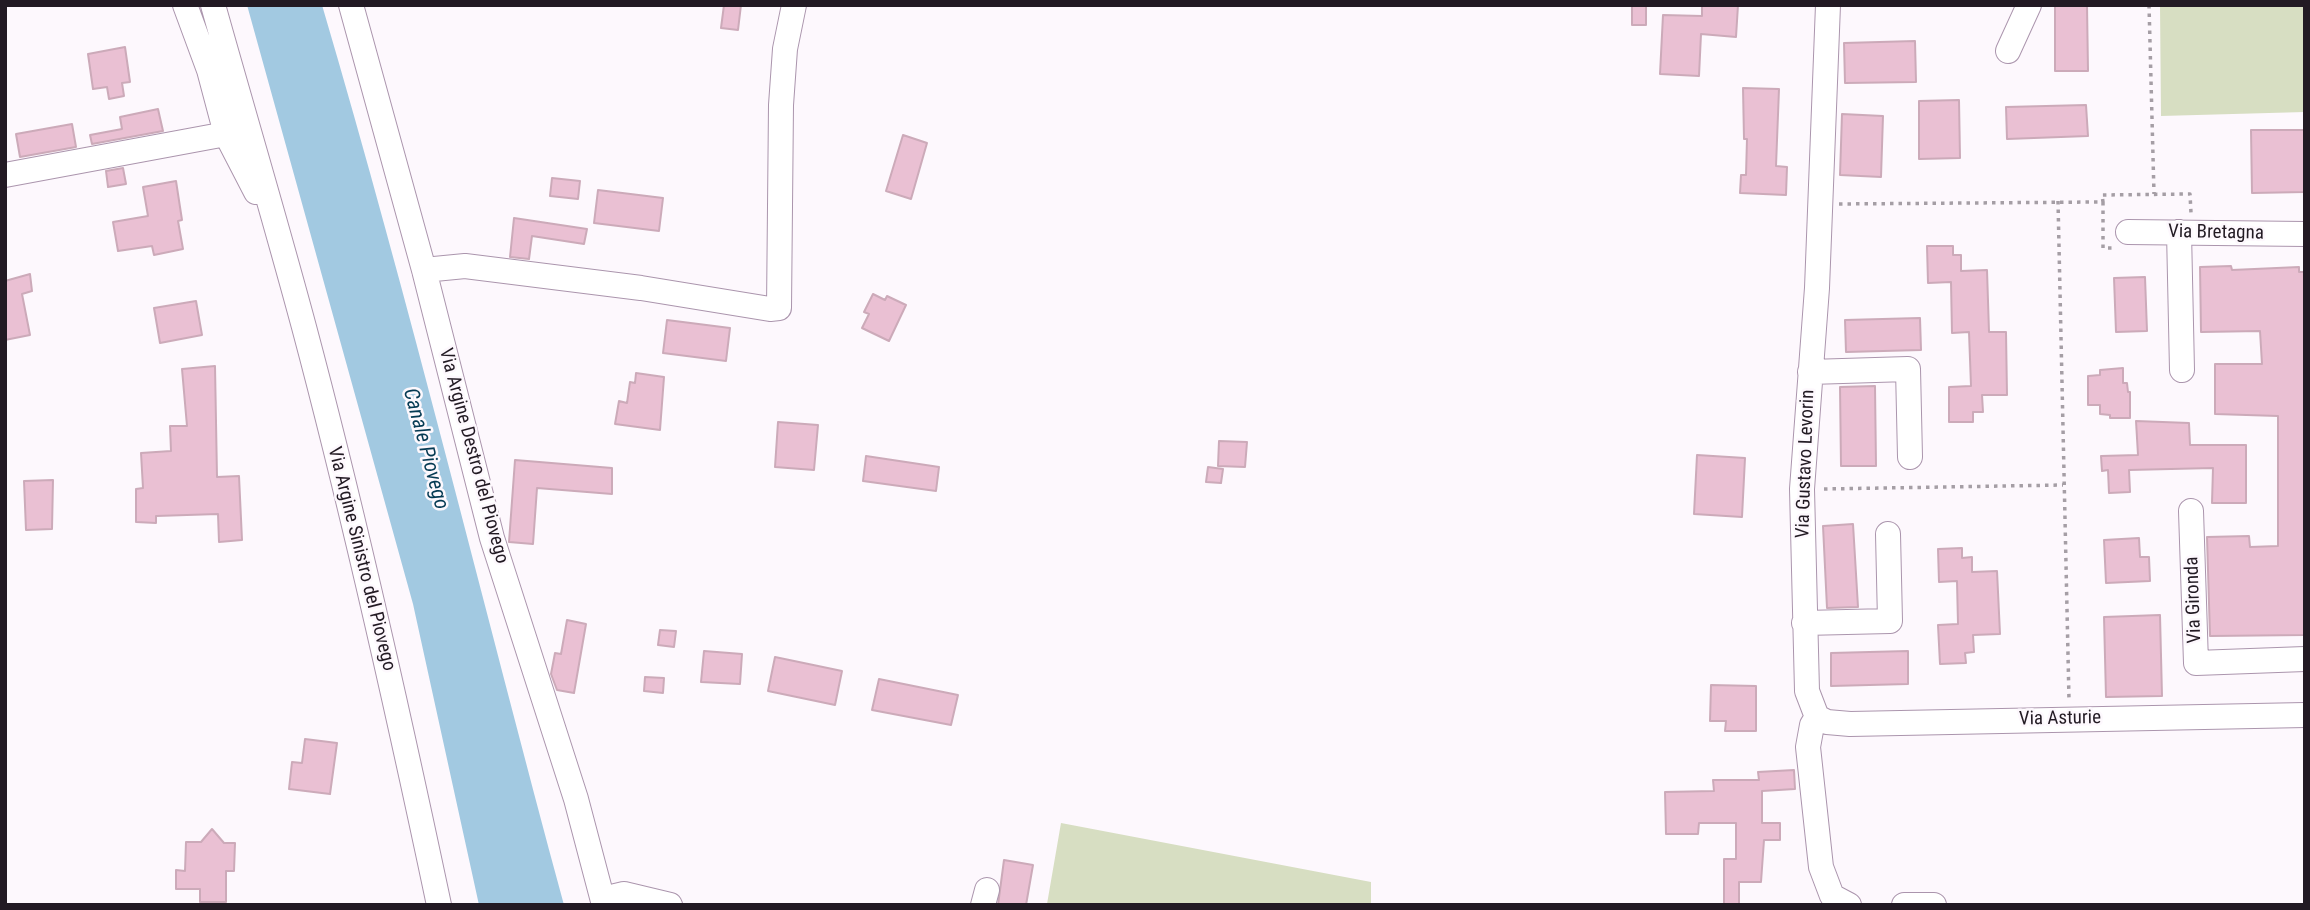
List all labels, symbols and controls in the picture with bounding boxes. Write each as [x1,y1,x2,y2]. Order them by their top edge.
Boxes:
street label: Via Bretagna [2168,221,2264,245]
street label: Via Argine Destro del Piovego [433,346,513,566]
water label: Canale Piovego [397,386,453,512]
street label: Via Gustavo Levorin [1792,389,1820,539]
street label: Via Argine Sinistro del Piovego [322,445,400,673]
street label: Via Gironda [2181,556,2207,644]
street label: Via Asturie [2019,707,2101,731]

